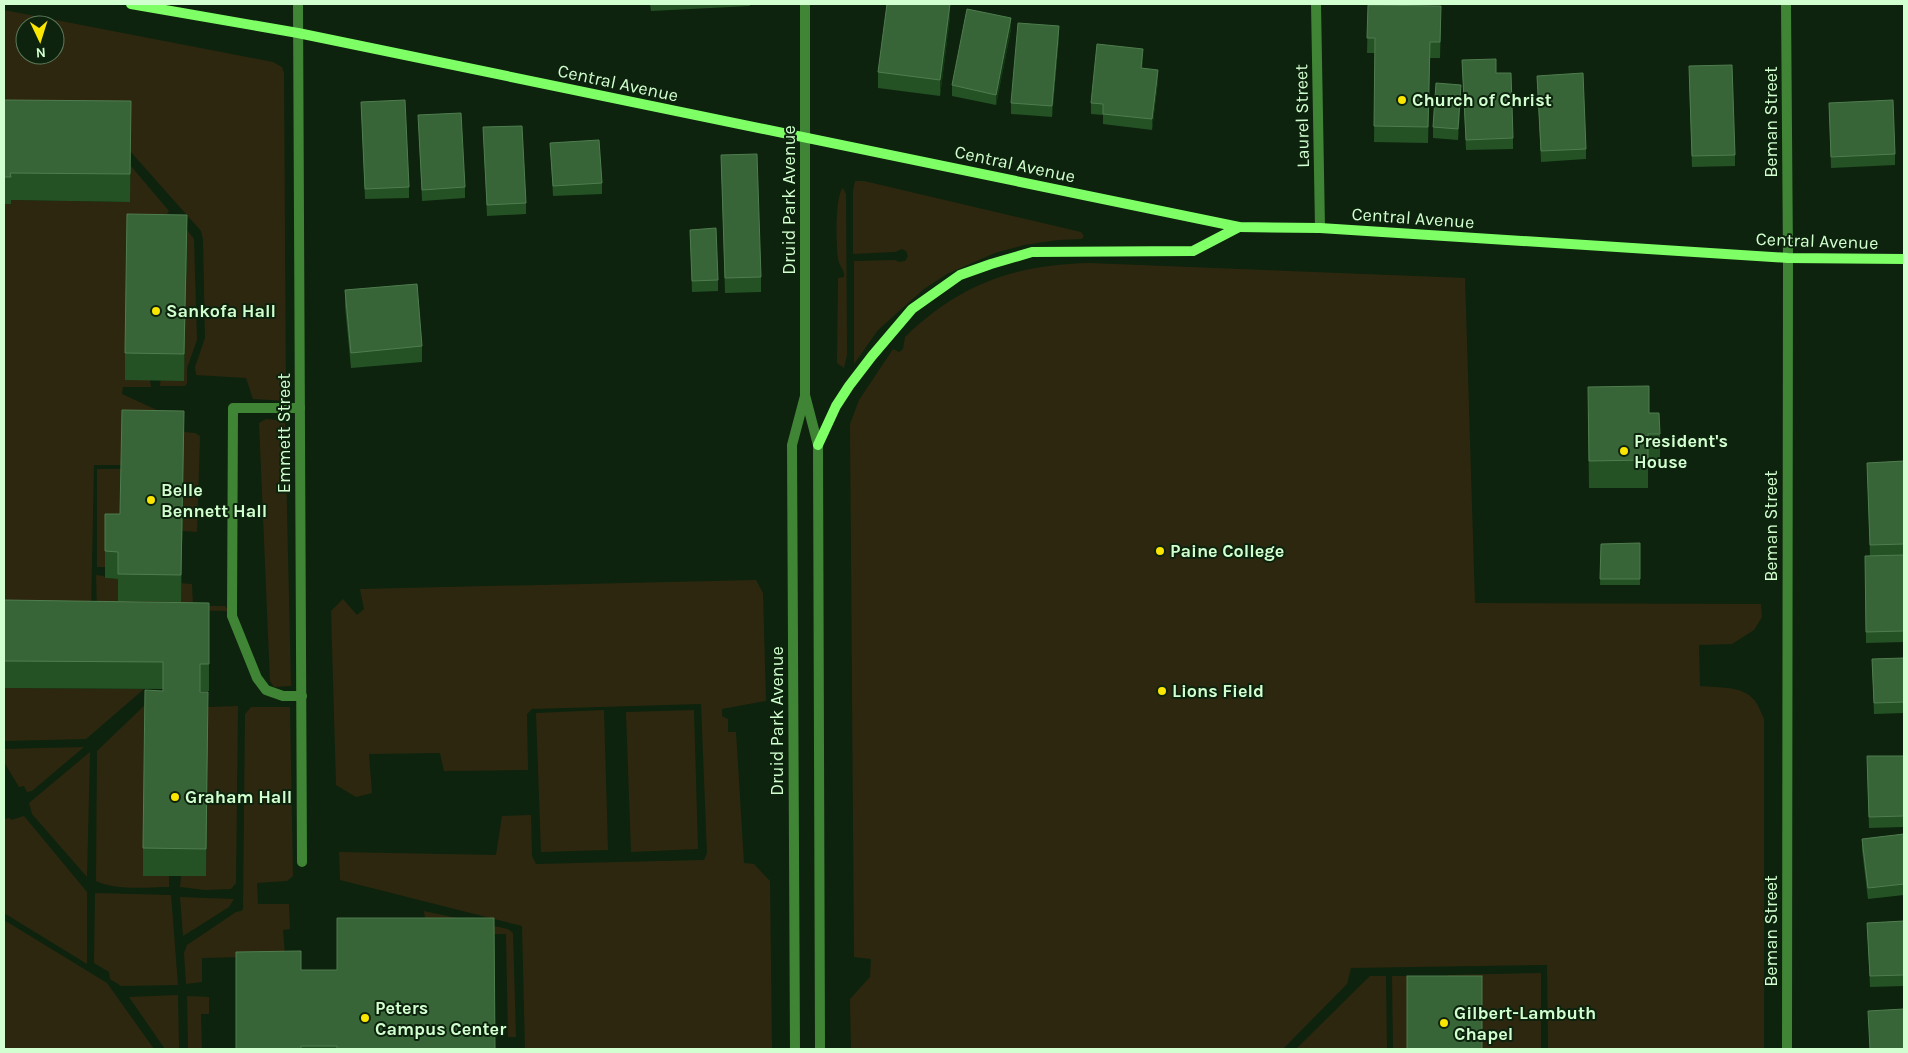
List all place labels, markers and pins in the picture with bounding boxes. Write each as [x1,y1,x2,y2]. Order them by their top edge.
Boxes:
place label: Church of Christ [1412,89,1552,111]
marker: Church of Christ [1396,94,1408,106]
place label: Sankofa Hall [166,300,276,322]
marker: Sankofa Hall [150,305,162,317]
place label: President's House [1634,430,1728,473]
marker: President's House [1618,445,1630,457]
place label: Belle Bennett Hall [161,479,267,522]
marker: Belle Bennett Hall [145,494,157,506]
place label: Paine College [1170,540,1284,562]
marker: Paine College [1154,545,1166,557]
place label: Lions Field [1172,680,1264,702]
marker: Lions Field [1156,685,1168,697]
place label: Graham Hall [185,786,292,808]
marker: Graham Hall [169,791,181,803]
place label: Peters Campus Center [375,997,506,1040]
place label: Gilbert-Lambuth Chapel [1454,1002,1596,1045]
marker: Peters Campus Center [359,1012,371,1024]
marker: Gilbert-Lambuth Chapel [1438,1017,1450,1029]

